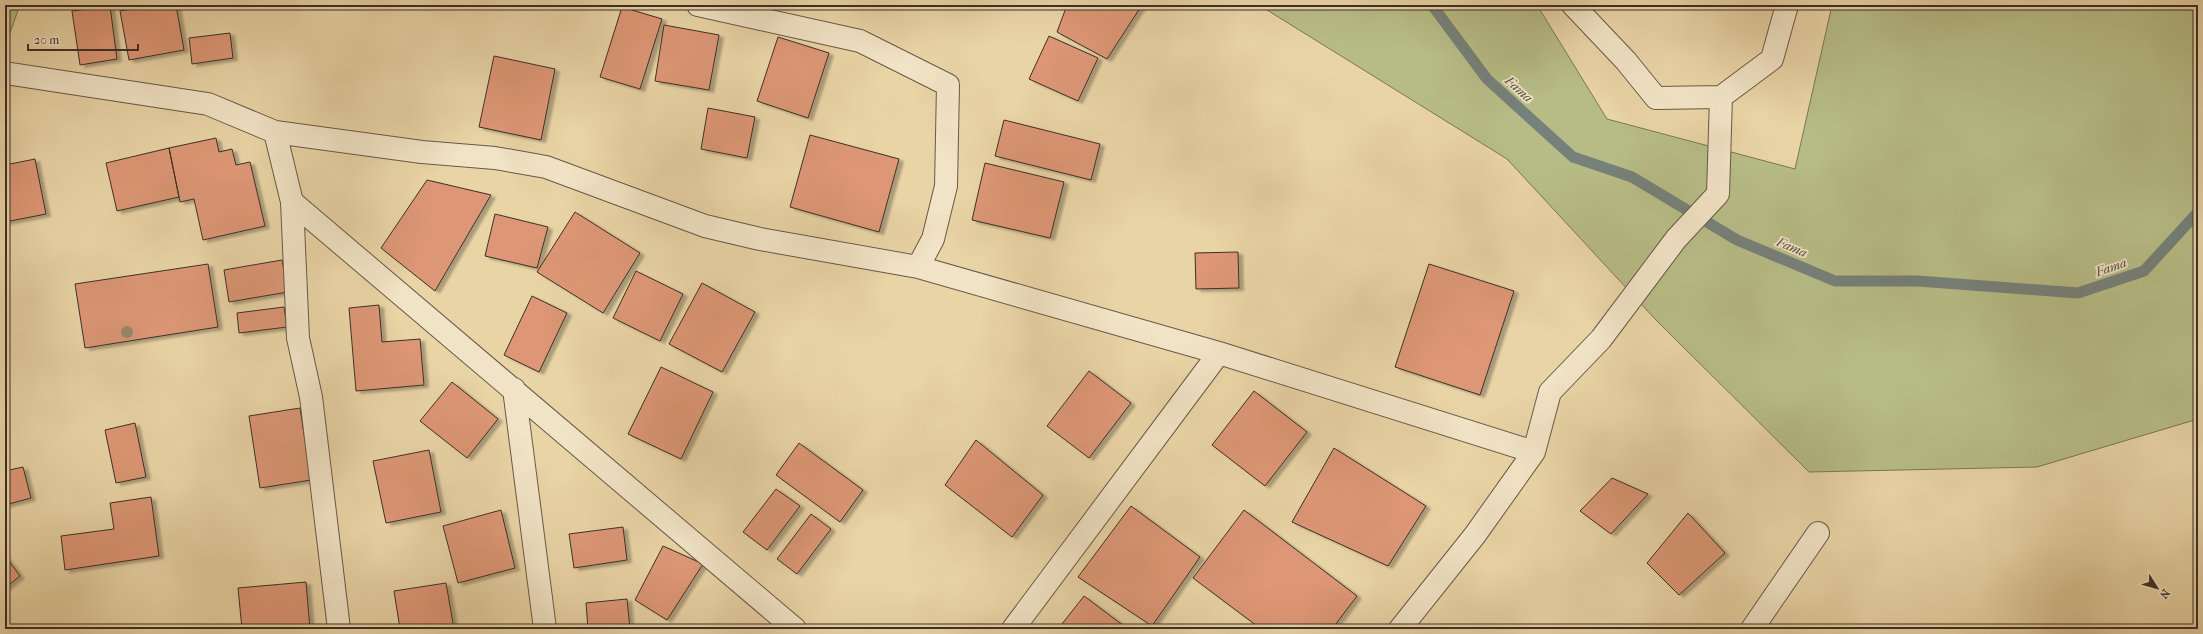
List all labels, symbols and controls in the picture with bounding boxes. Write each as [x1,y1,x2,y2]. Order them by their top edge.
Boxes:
scale bar [28,26,138,52]
text: 20 m [34,33,59,47]
water label: Fama [1501,72,1536,105]
water label: Fama [1774,234,1810,260]
water label: Fama [2093,255,2129,280]
north arrow [2137,568,2177,608]
text: N [2156,586,2172,601]

